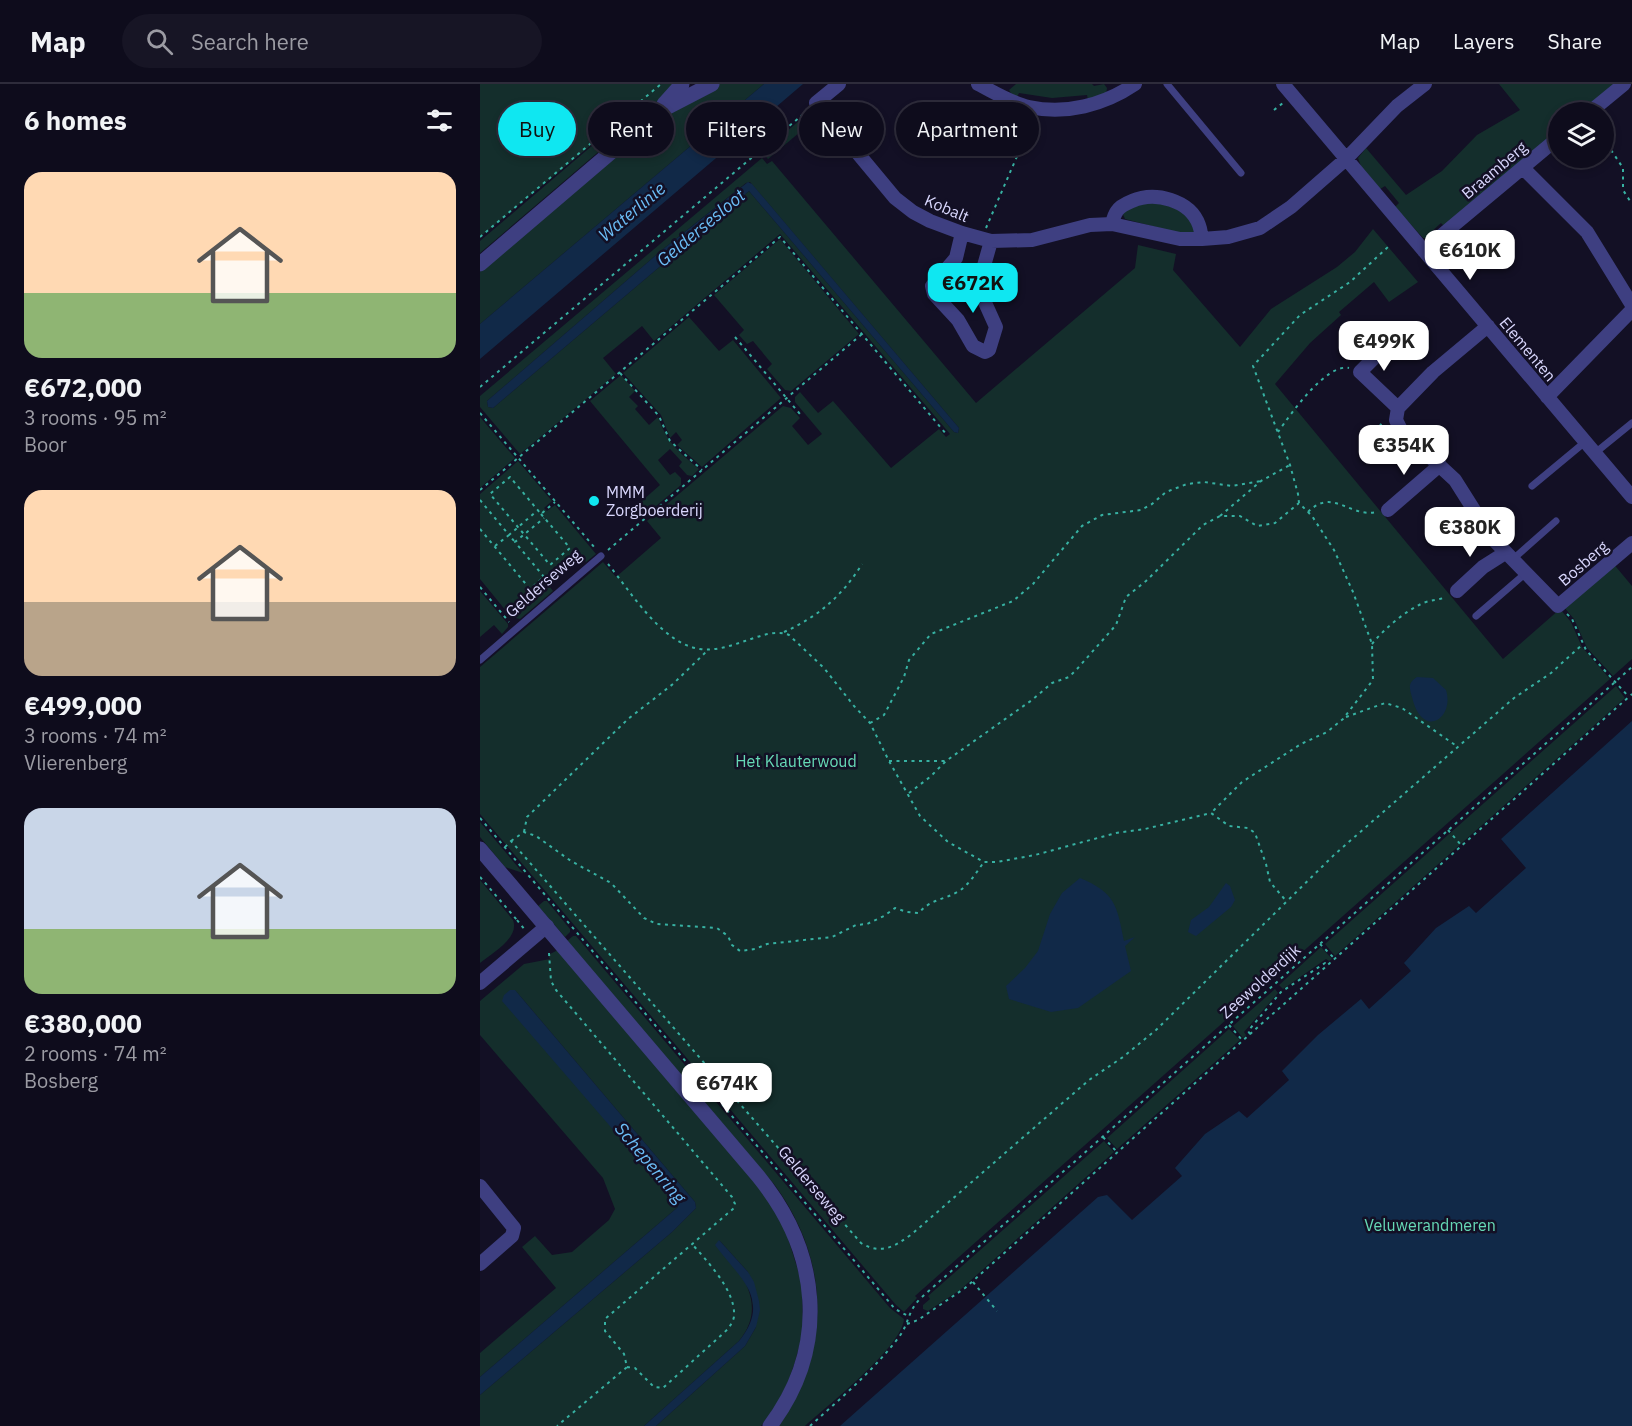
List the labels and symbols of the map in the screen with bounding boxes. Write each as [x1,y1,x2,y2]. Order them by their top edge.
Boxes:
street label: Braamberg [1457,136,1531,203]
water label: Waterlinie [593,177,670,246]
water label: Geldersesloot [652,183,751,271]
street label: Kobalt [922,190,972,226]
pin: €610K [1428,230,1512,281]
pin: €672K [931,263,1015,314]
street label: Elementen [1495,313,1561,385]
pin: €499K [1342,321,1426,372]
pin: €354K [1362,425,1446,476]
place label: MMM Zorgboerderij [606,482,703,520]
marker: MMM Zorgboerderij [587,494,601,508]
pin: €380K [1428,507,1512,558]
street label: Bosberg [1554,536,1612,590]
street label: Gelderseweg [501,544,585,621]
park label: Het Klauterwoud [735,751,857,771]
street label: Zeewolderdijk [1215,939,1305,1022]
pin: €674K [685,1063,769,1114]
water label: Schepenring [610,1117,691,1209]
street label: Gelderseweg [774,1142,850,1227]
park label: Veluwerandmeren [1364,1215,1496,1235]

